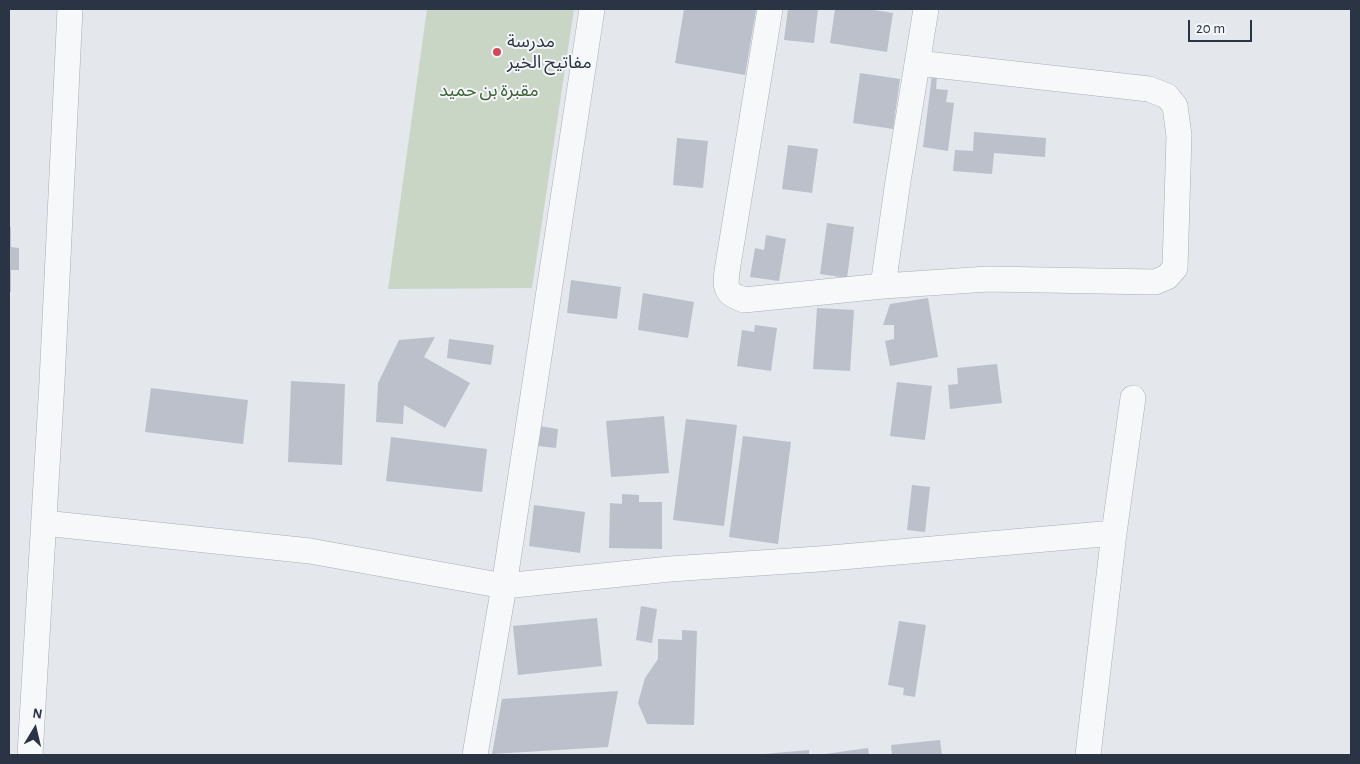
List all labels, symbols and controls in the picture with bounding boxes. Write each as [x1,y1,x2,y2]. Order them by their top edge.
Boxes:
scale bar [1190,10,1254,42]
text: 20 m [1196,21,1225,36]
place label: مدرسة مفاتيح الخير [507,31,592,74]
marker: مدرسة مفاتيح الخير [491,46,503,58]
park label: مقبرة بن حميد [439,80,539,102]
north arrow [10,704,60,754]
text: N [31,707,43,722]

